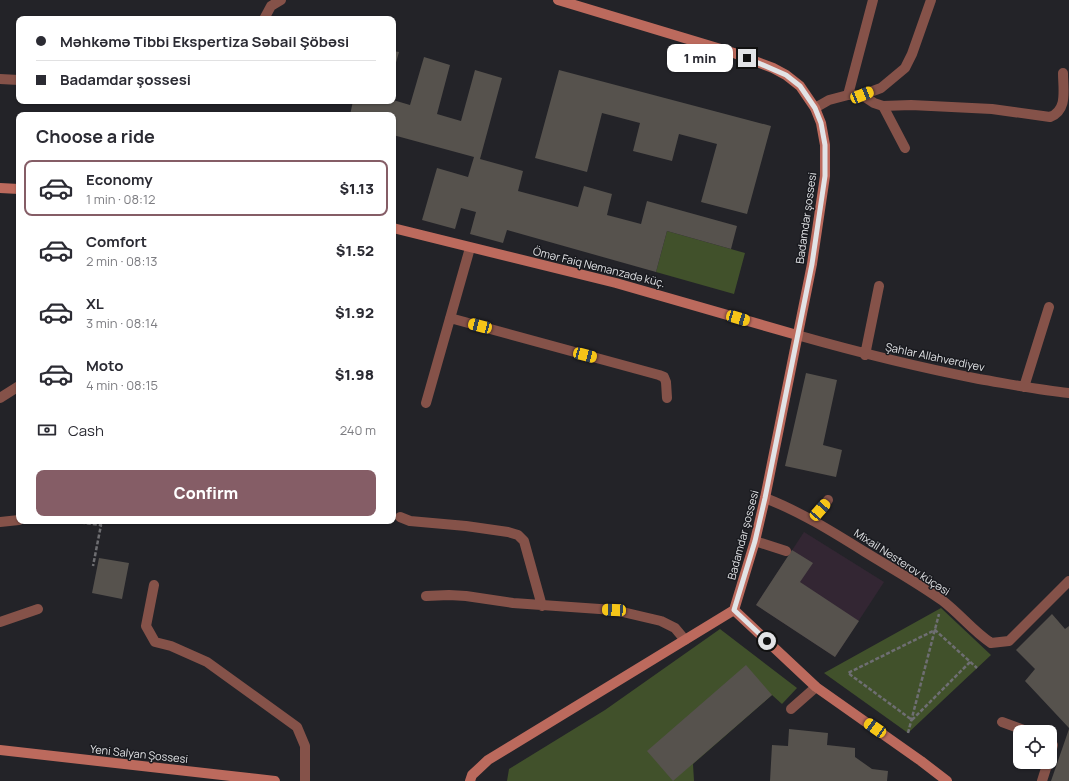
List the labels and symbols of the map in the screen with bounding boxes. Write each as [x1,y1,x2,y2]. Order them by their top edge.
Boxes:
callout: 1 min [667,44,733,72]
route end [738,49,756,67]
car [849,85,875,105]
street label: Badamdar şossesi [792,171,819,265]
street label: Ömər Faiq Nemanzadə küç. [531,243,667,290]
car [725,309,751,327]
car [467,317,493,335]
street label: Şahlar Allahverdiyev [884,339,987,374]
car [572,346,598,364]
street label: Badamdar şossesi [723,488,762,581]
car [808,497,832,523]
street label: Mixail Nesterov küçəsi [851,525,953,598]
car [602,603,626,617]
route start [758,632,776,650]
car [862,716,888,740]
street label: Yeni Salyan Şossesi [89,741,189,766]

